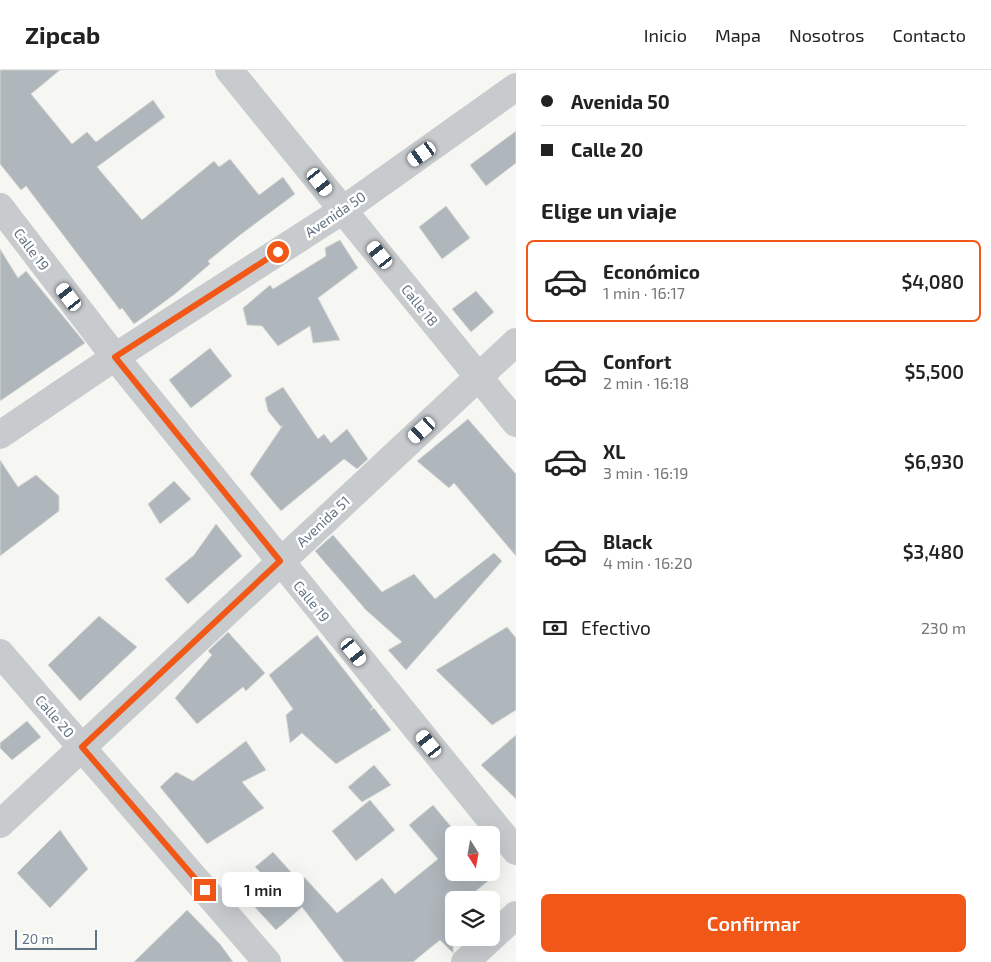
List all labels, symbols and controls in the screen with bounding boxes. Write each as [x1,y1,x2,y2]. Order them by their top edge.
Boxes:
text: Zipcab [25,20,100,49]
text: Inicio [644,24,687,46]
text: Mapa [715,24,761,46]
text: Nosotros [789,24,864,46]
text: Contacto [892,24,966,46]
text: Avenida 50 [571,90,670,113]
text: Calle 20 [571,138,643,161]
car [405,139,438,169]
car [304,166,335,198]
street label: Avenida 50 [301,187,369,241]
text: Elige un viaje [541,197,677,223]
street label: Calle 19 [11,225,53,273]
car [364,239,395,271]
route start [267,241,289,263]
icon: car [543,259,588,304]
text: Económico [603,260,700,283]
text: $4,080 [901,270,964,293]
car [53,281,84,313]
street label: Calle 18 [398,281,442,329]
text: 1 min · 16:17 [603,283,685,302]
icon: car [543,349,588,394]
text: Confort [603,350,671,373]
text: $5,500 [904,360,964,383]
text: 2 min · 16:18 [603,373,689,392]
car [405,414,438,446]
icon: car [543,439,588,484]
text: XL [603,440,625,463]
text: $6,930 [904,450,964,473]
text: 3 min · 16:19 [603,463,688,482]
street label: Avenida 51 [293,492,353,550]
icon: car [543,529,588,574]
text: Black [603,530,653,553]
text: $3,480 [903,540,964,563]
text: 4 min · 16:20 [603,553,693,572]
street label: Calle 19 [290,577,334,625]
icon: cash [541,614,569,642]
text: Efectivo [581,616,651,639]
text: 230 m [921,618,966,637]
car [338,636,369,668]
street label: Calle 20 [32,691,78,741]
car [413,728,444,760]
north arrow [445,826,500,881]
map controls [445,826,500,946]
callout: 1 min [222,872,305,908]
route end [194,879,216,901]
text: 1 min [244,880,282,899]
button: layers [445,891,500,946]
button: Confirmar [541,894,966,952]
scale bar [15,927,98,950]
text: 20 m [22,930,54,947]

